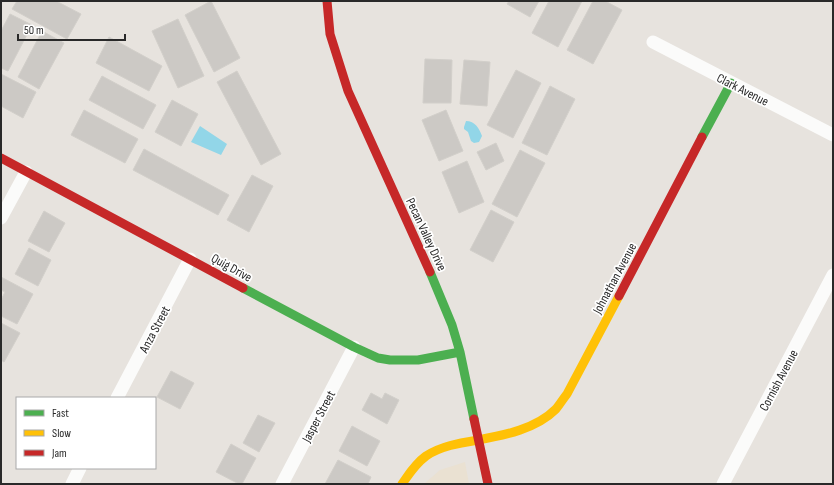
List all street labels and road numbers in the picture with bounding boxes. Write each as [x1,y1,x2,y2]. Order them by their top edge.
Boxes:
street label: Clark Avenue [714,70,771,110]
street label: Pecan Valley Drive [402,195,450,273]
street label: Johnathan Avenue [589,240,640,318]
street label: Quig Drive [208,250,255,286]
street label: Anza Street [135,303,174,356]
street label: Cornish Avenue [756,347,802,414]
street label: Jasper Street [298,388,339,446]

